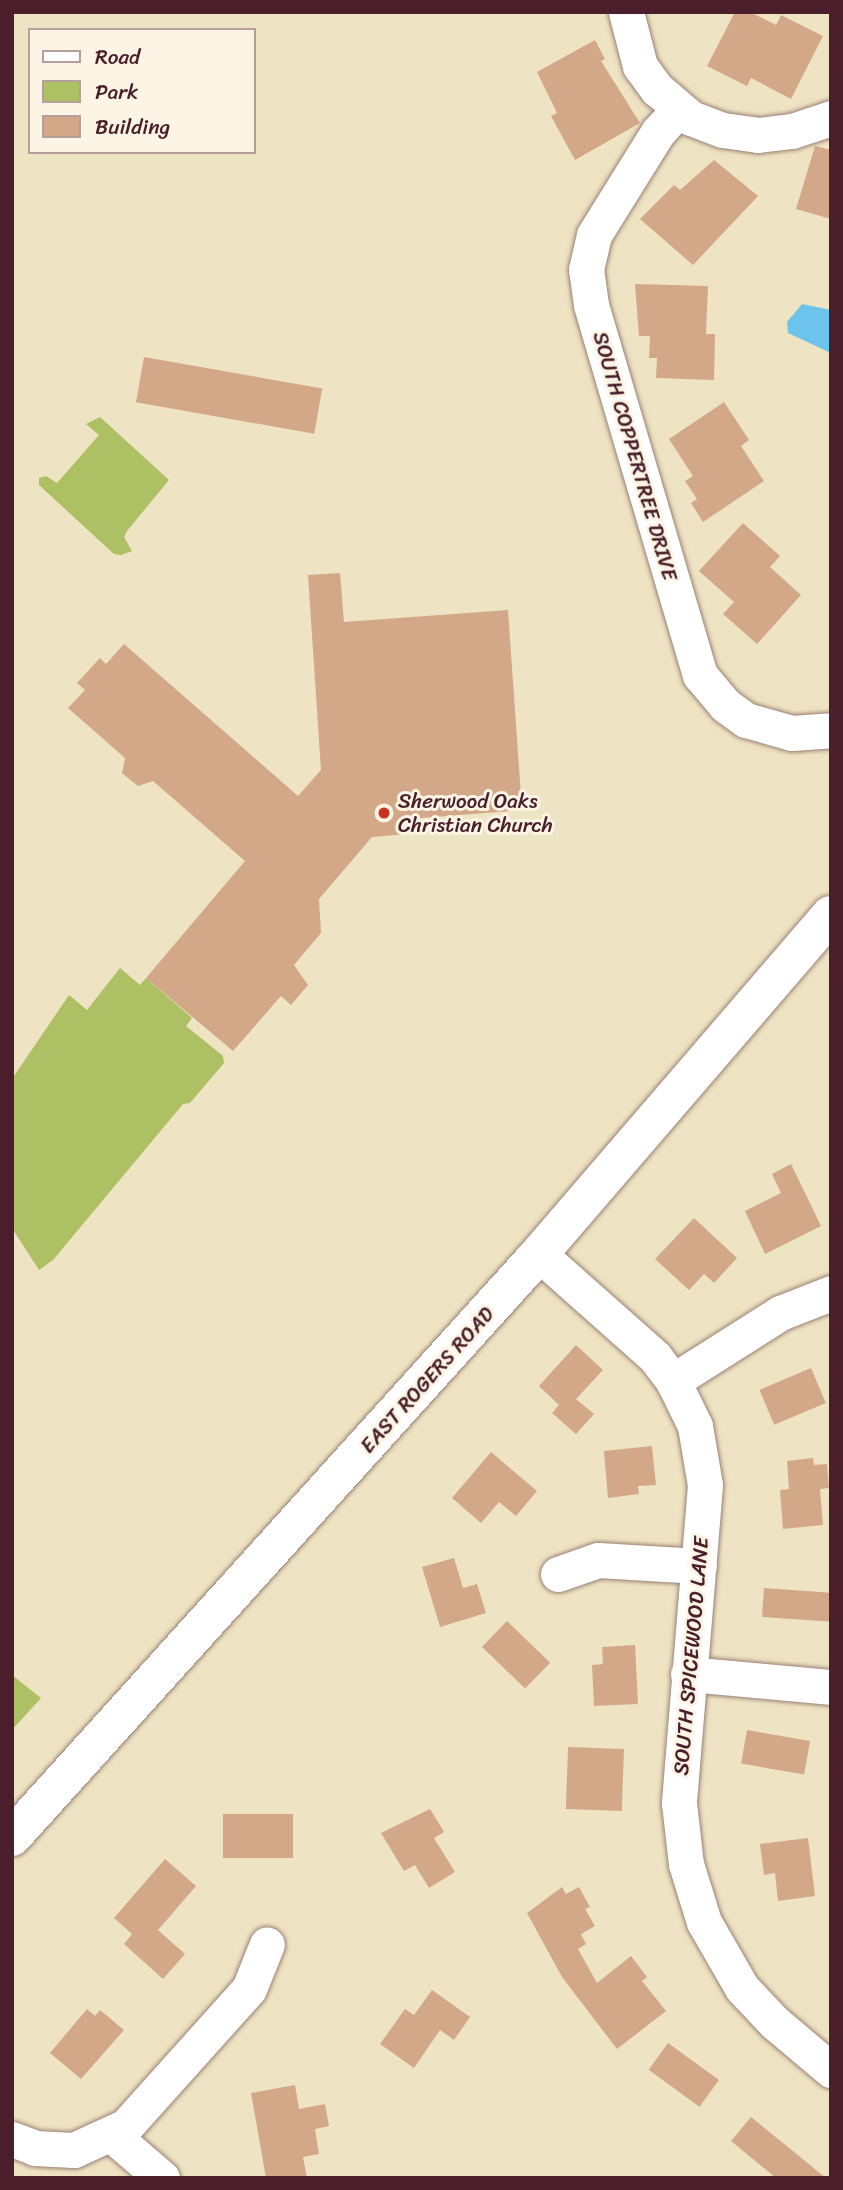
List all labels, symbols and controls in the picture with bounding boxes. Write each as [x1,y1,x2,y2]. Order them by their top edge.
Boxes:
legend [28,28,256,154]
text: Road [95,38,140,76]
text: Park [95,73,138,111]
text: Building [95,108,170,146]
street label: SOUTH COPPERTREE DRIVE [587,329,683,583]
place label: Sherwood Oaks Christian Church [398,788,553,838]
marker: Sherwood Oaks Christian Church [376,805,392,821]
street label: EAST ROGERS ROAD [354,1301,500,1459]
street label: SOUTH SPICEWOOD LANE [668,1535,714,1777]

